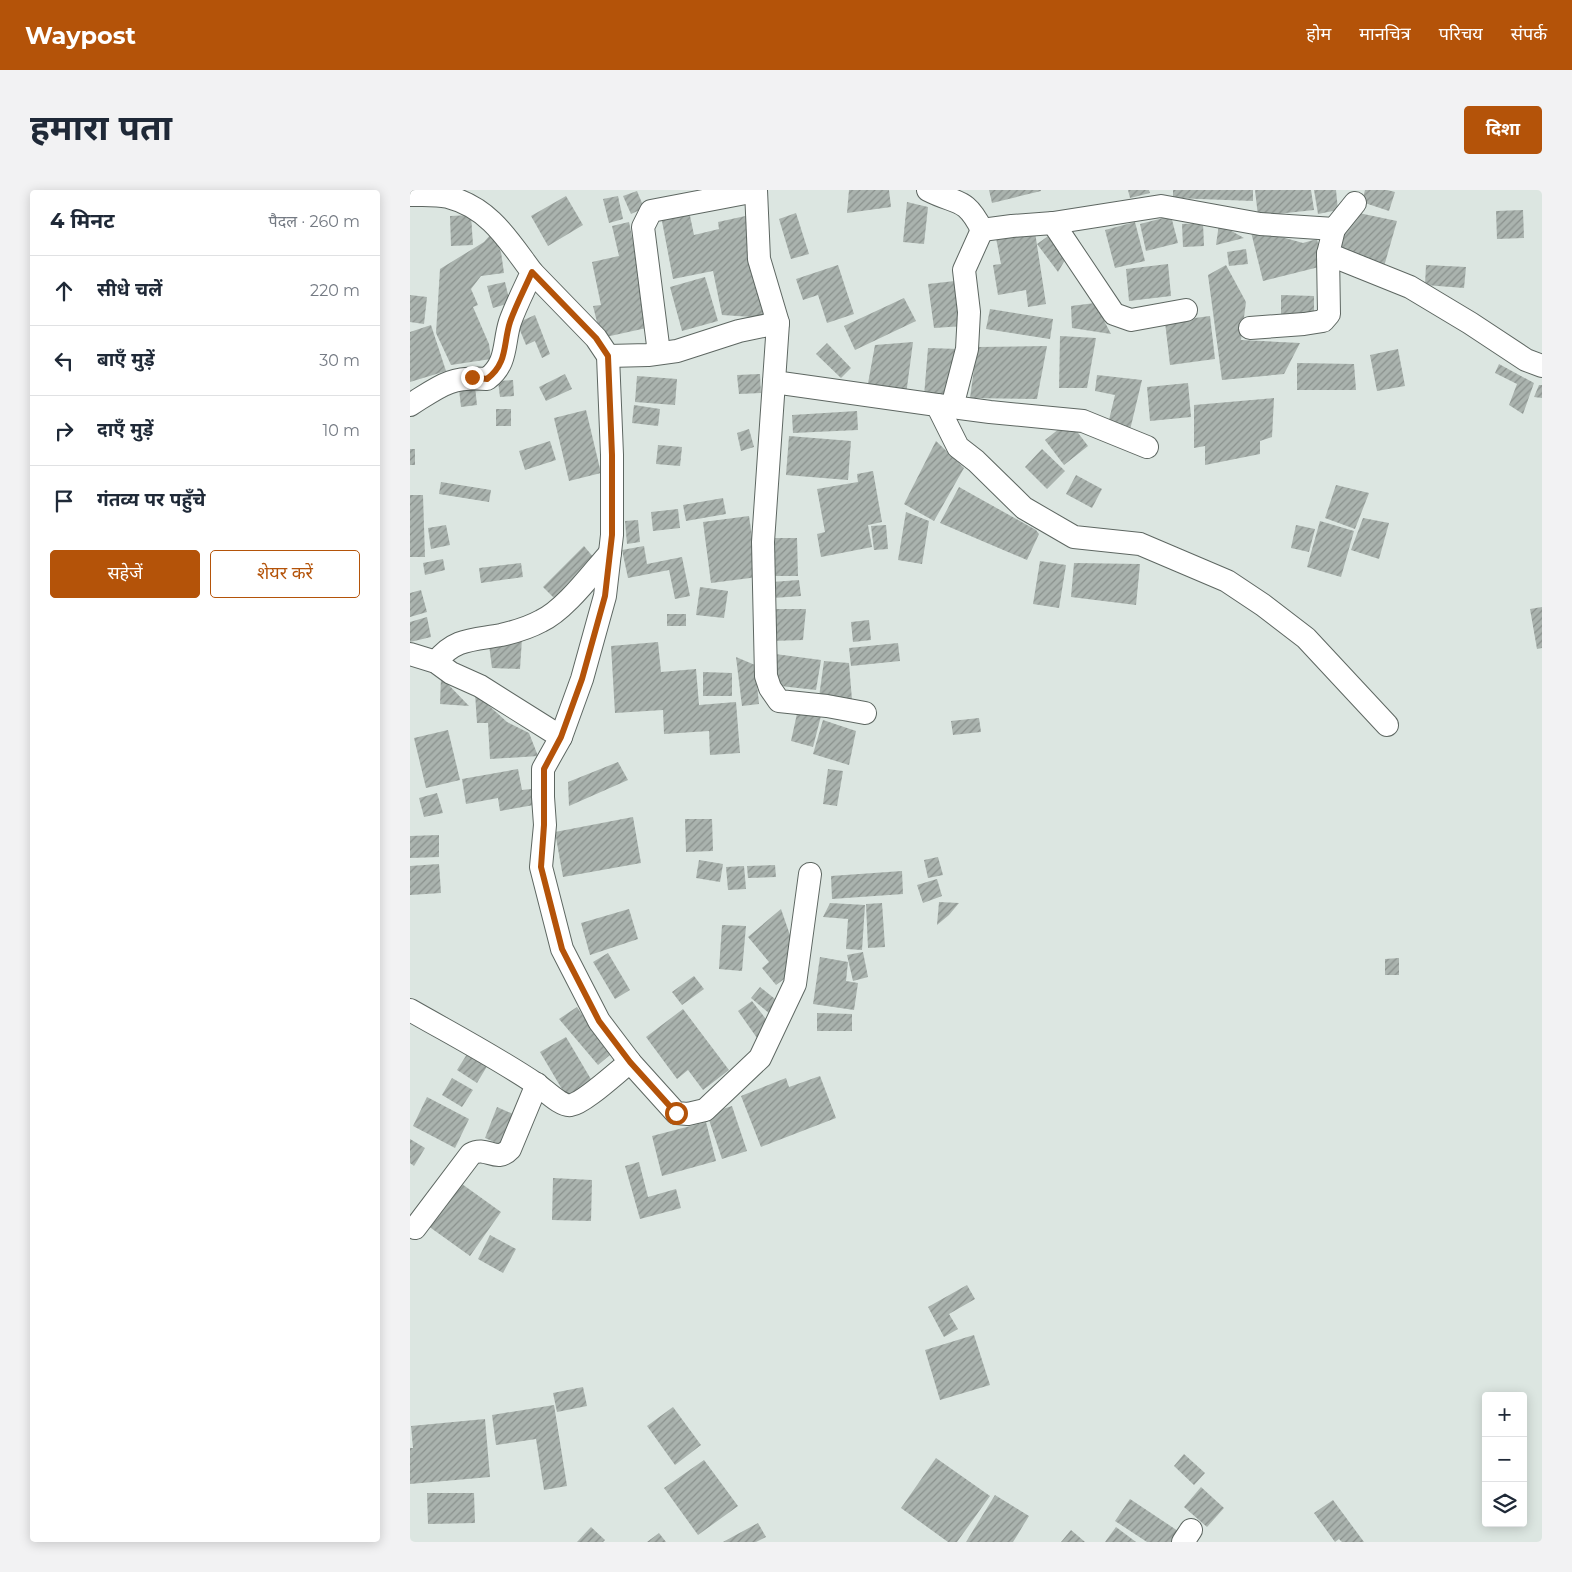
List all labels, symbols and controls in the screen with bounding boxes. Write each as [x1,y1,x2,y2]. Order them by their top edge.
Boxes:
text: Waypost [25,21,136,50]
text: होम [1306,23,1331,45]
text: मानचित्र [1359,23,1411,45]
text: परिचय [1439,23,1483,45]
text: संपर्क [1511,23,1547,45]
text: हमारा पता [30,106,172,149]
button: दिशा [1464,106,1542,154]
text: 4 मिनट [50,208,115,233]
text: पैदल · 260 m [269,212,360,231]
icon: ahead [50,277,78,305]
text: सीधे चलें [97,278,162,301]
text: 220 m [310,281,360,300]
icon: left [50,347,78,375]
text: बाएँ मुड़ें [97,348,154,371]
text: 30 m [319,351,360,370]
route end [461,366,484,389]
icon: right [50,417,78,445]
text: दाएँ मुड़ें [97,418,153,441]
text: 10 m [322,421,360,440]
icon: arrive [50,487,78,515]
text: गंतव्य पर पहुँचे [97,488,205,511]
button: सहेजें [50,550,200,598]
button: शेयर करें [210,550,360,598]
route start [665,1102,688,1125]
map controls [1482,1392,1527,1527]
button: + [1482,1392,1527,1437]
button: − [1482,1437,1527,1482]
button: layers [1482,1482,1527,1527]

